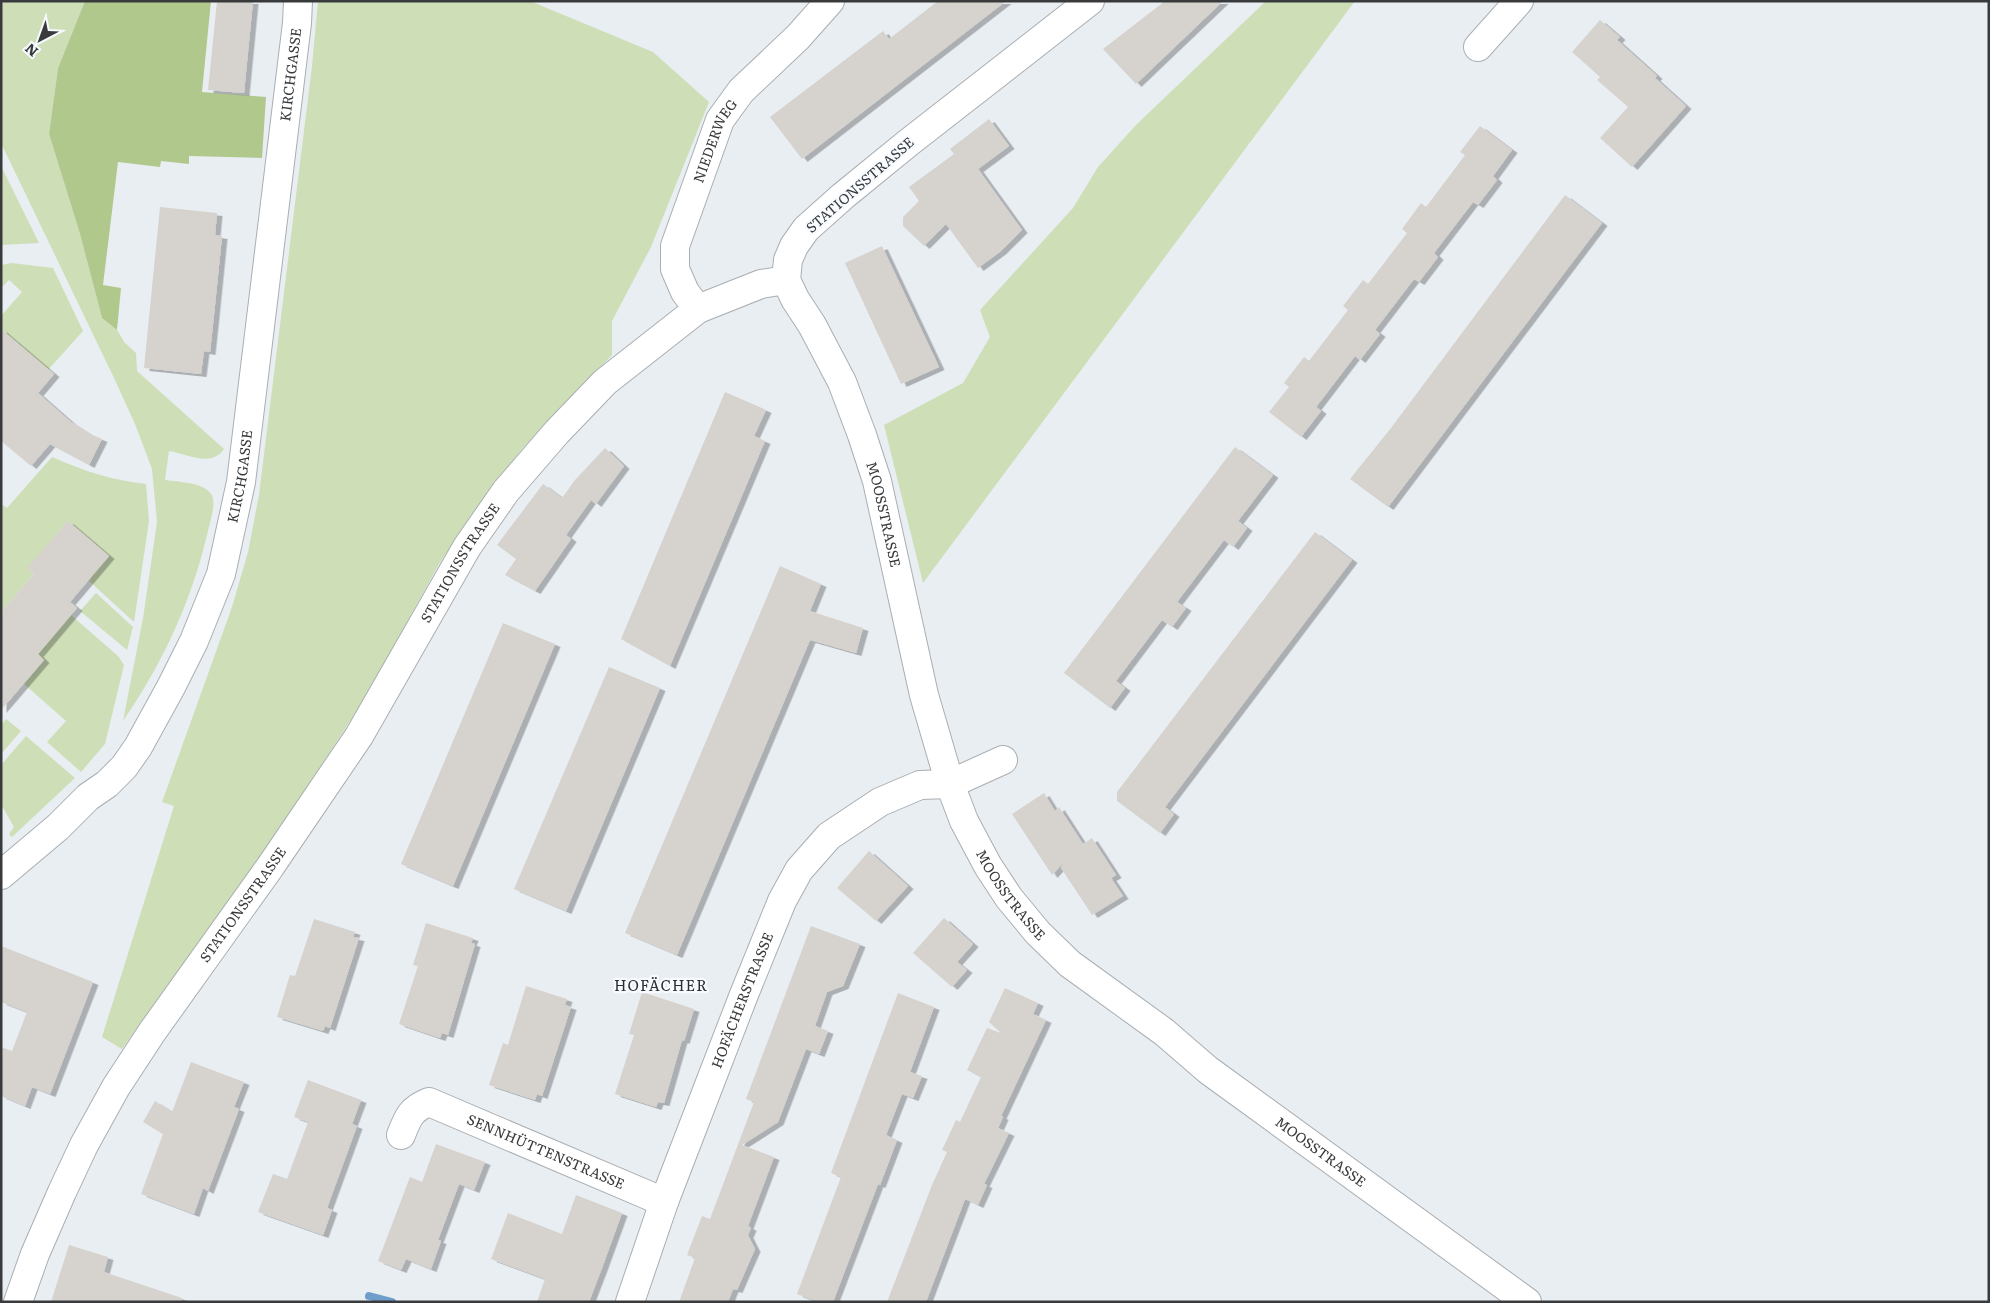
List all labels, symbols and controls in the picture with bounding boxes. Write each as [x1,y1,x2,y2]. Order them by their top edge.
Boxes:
north arrow [15,15,65,65]
street label: KIRCHGASSE [274,27,305,122]
text: N [20,39,42,62]
street label: NIEDERWEG [687,94,741,185]
street label: STATIONSSTRASSE [801,132,918,237]
street label: KIRCHGASSE [221,429,256,525]
street label: MOOSSTRASSE [862,459,907,569]
street label: STATIONSSTRASSE [415,499,504,626]
street label: STATIONSSTRASSE [194,842,290,966]
street label: MOOSSTRASSE [972,846,1051,944]
street label: HOFÄCHERSTRASSE [706,929,777,1071]
district label: HOFÄCHER [614,973,708,996]
street label: SENNHÜTTENSTRASSE [464,1108,628,1193]
street label: MOOSSTRASSE [1272,1111,1371,1191]

